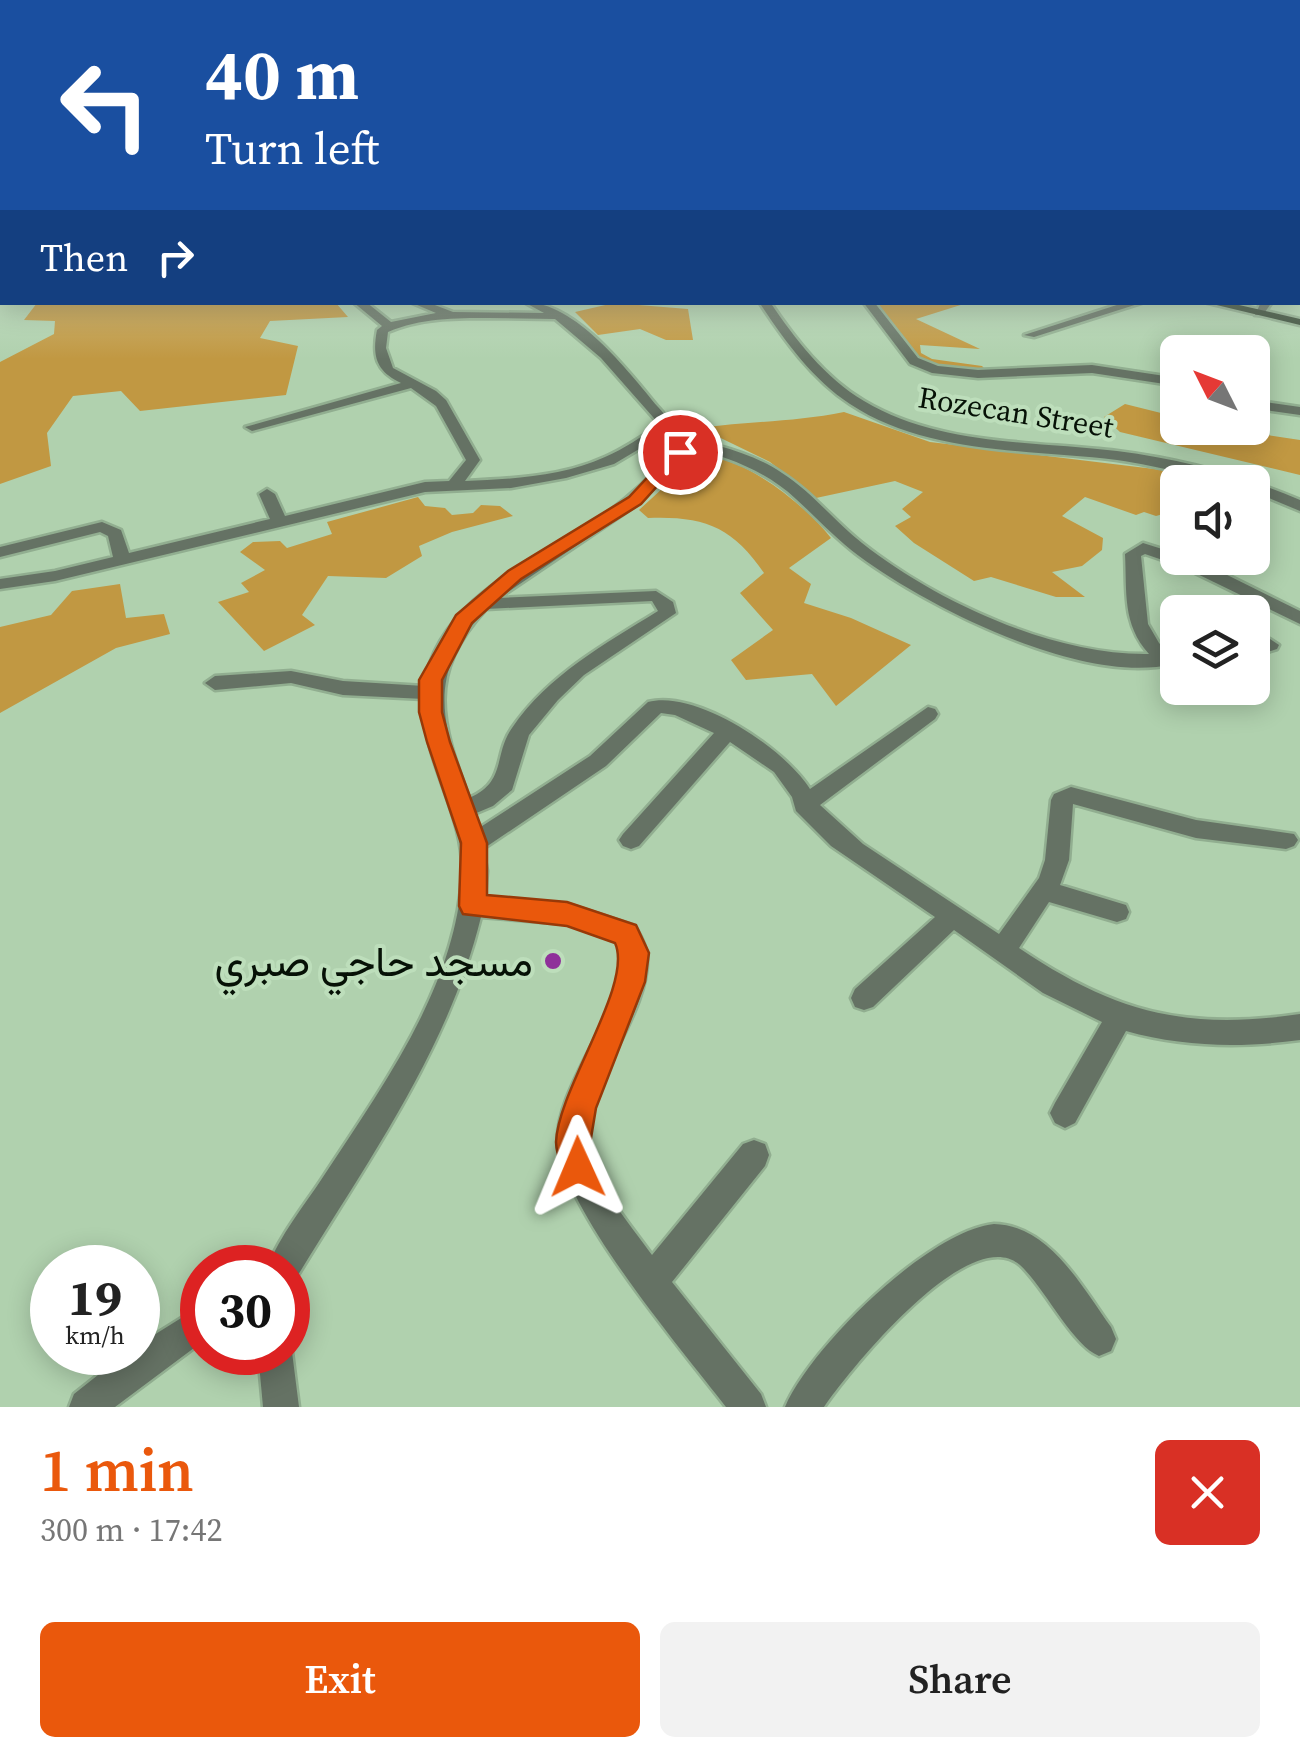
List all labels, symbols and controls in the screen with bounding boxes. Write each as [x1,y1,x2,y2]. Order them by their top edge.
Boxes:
text: 40 m [205,26,359,122]
icon: left [40,40,170,170]
text: Turn left [205,117,379,179]
icon: right [148,230,203,285]
text: Then [40,232,128,284]
north arrow [1160,335,1270,445]
map controls [1160,335,1270,705]
street label: Rozecan Street [915,376,1117,448]
pin [638,410,723,495]
icon: arrive [653,425,708,480]
button: sound [1160,465,1270,575]
button: layers [1160,595,1270,705]
place label: مسجد حاجي صبري [215,932,533,996]
marker: مسجد حاجي صبري [542,950,564,972]
position arrow [526,1115,630,1219]
speed limit sign: 30 [180,1245,310,1375]
text: 19 [68,1263,122,1332]
text: km/h [65,1318,125,1352]
text: 1 min [40,1429,194,1511]
button: close [1155,1440,1260,1545]
text: 300 m · 17:42 [40,1508,222,1552]
button: Exit [40,1622,640,1737]
button: Share [660,1622,1260,1737]

